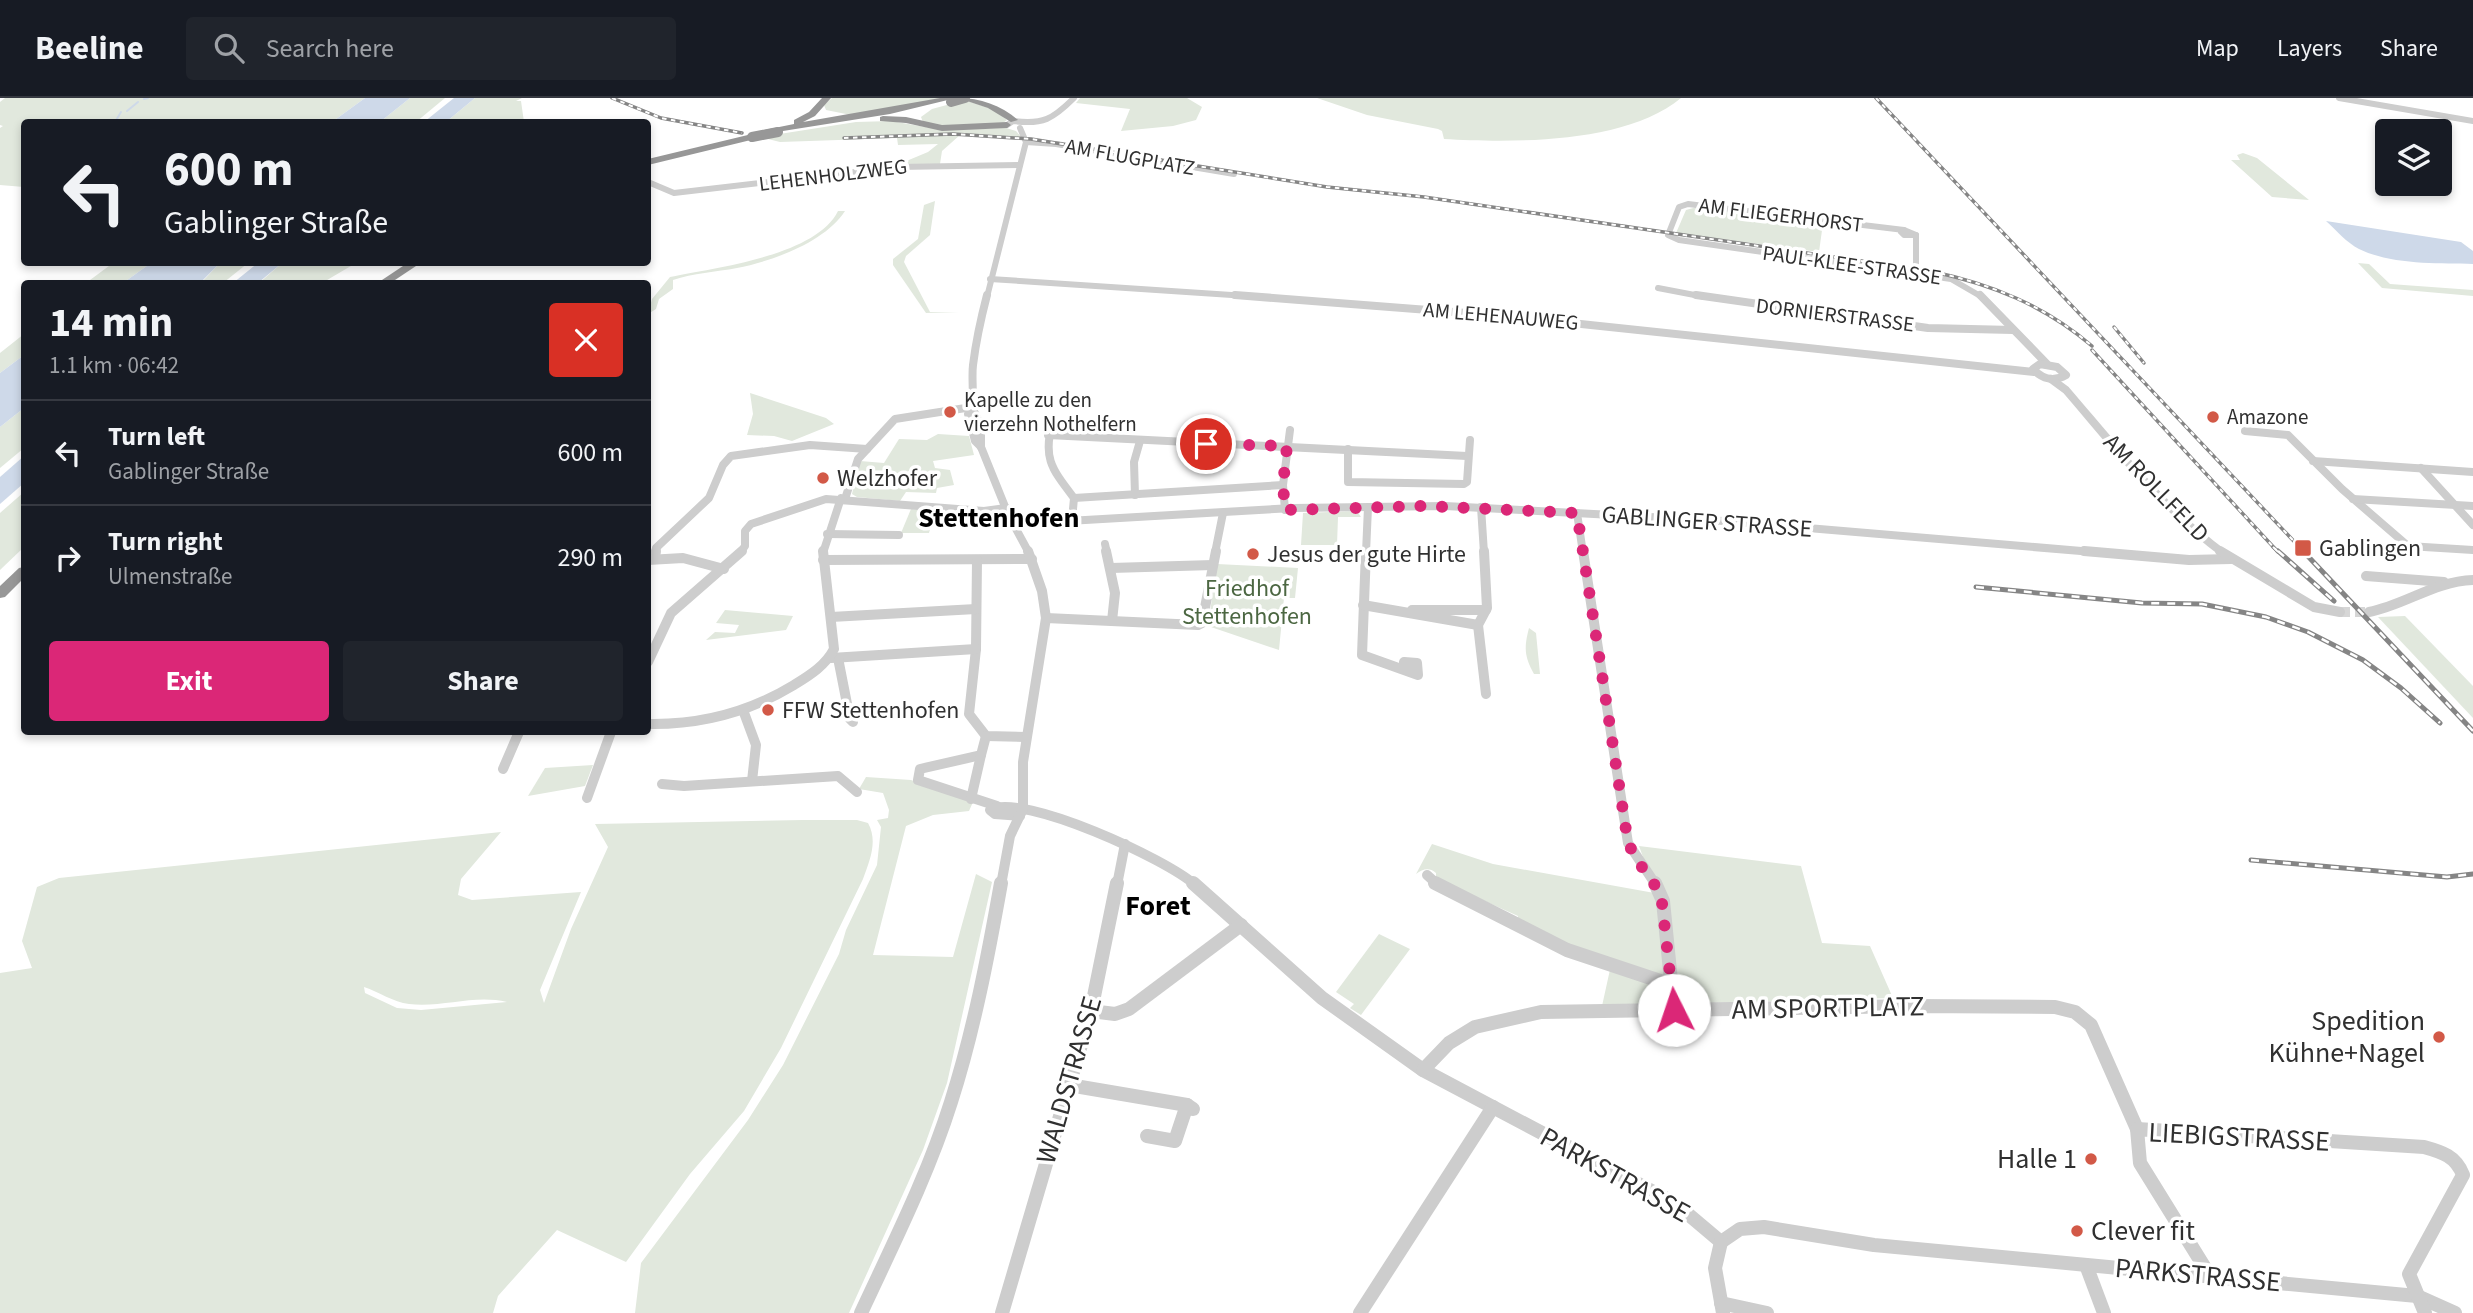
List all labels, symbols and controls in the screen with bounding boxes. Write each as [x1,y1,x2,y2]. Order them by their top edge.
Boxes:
search box [186,17,676,80]
text: Beeline [35,25,144,72]
icon: search [210,29,248,67]
text: Search here [266,30,394,67]
text: Map [2196,31,2239,66]
text: Layers [2277,31,2342,66]
text: Share [2380,31,2438,66]
map controls [2375,119,2452,196]
button: layers [2375,119,2452,196]
street label: AM FLUGPLATZ [1063,131,1197,183]
text: 600 m [164,135,293,205]
icon: left [49,147,140,238]
street label: LEHENHOLZWEG [757,151,909,199]
street label: AM FLIEGERHORST [1697,190,1865,240]
text: Gablinger Straße [164,200,388,246]
street label: PAUL-KLEE-STRASSE [1761,238,1943,292]
street label: DORNIERSTRASSE [1754,290,1916,340]
text: 14 min [49,293,173,353]
street label: AM LEHENAUWEG [1422,294,1580,338]
button: close [549,303,623,377]
text: 1.1 km · 06:42 [49,349,179,382]
place label: Kapelle zu den vierzehn Nothelfern [964,385,1137,439]
place label: Amazone [2227,402,2308,432]
marker: Kapelle zu den vierzehn Nothelfern [942,404,958,420]
marker: Amazone [2205,409,2221,425]
pin [1176,414,1236,474]
text: Turn left [108,418,205,455]
icon: arrive [1187,425,1225,463]
street label: AM ROLLFELD [2095,426,2217,550]
icon: left [49,434,87,472]
text: 600 m [557,434,623,471]
text: Gablinger Straße [108,455,269,488]
place label: Welzhofer [837,461,938,496]
marker: Welzhofer [815,470,831,486]
street label: GABLINGER STRASSE [1601,497,1813,547]
district label: Stettenhofen [918,498,1080,538]
text: Turn right [108,523,223,560]
place label: Gablingen [2319,531,2421,566]
place label: Jesus der gute Hirte [1267,537,1466,572]
marker: Gablingen [2293,538,2313,558]
icon: right [49,539,87,577]
text: 290 m [557,539,623,576]
marker: Jesus der gute Hirte [1245,546,1261,562]
text: Ulmenstraße [108,560,232,593]
park label: Friedhof Stettenhofen [1182,571,1312,634]
button: Exit [49,641,329,721]
button: Share [343,641,623,721]
place label: FFW Stettenhofen [782,693,959,728]
marker: FFW Stettenhofen [760,702,776,718]
district label: Foret [1125,886,1191,926]
position arrow [1637,973,1711,1047]
street label: AM SPORTPLATZ [1731,986,1925,1030]
street label: WALDSTRASSE [1026,991,1112,1169]
place label: Spedition Kühne+Nagel [2269,1001,2425,1073]
marker: Spedition Kühne+Nagel [2431,1029,2447,1045]
street label: LIEBIGSTRASSE [2147,1112,2331,1162]
street label: PARKSTRASSE [1533,1117,1697,1233]
place label: Halle 1 [1997,1139,2077,1179]
marker: Halle 1 [2083,1151,2099,1167]
place label: Clever fit [2091,1211,2195,1251]
marker: Clever fit [2069,1223,2085,1239]
street label: PARKSTRASSE [2113,1248,2283,1302]

